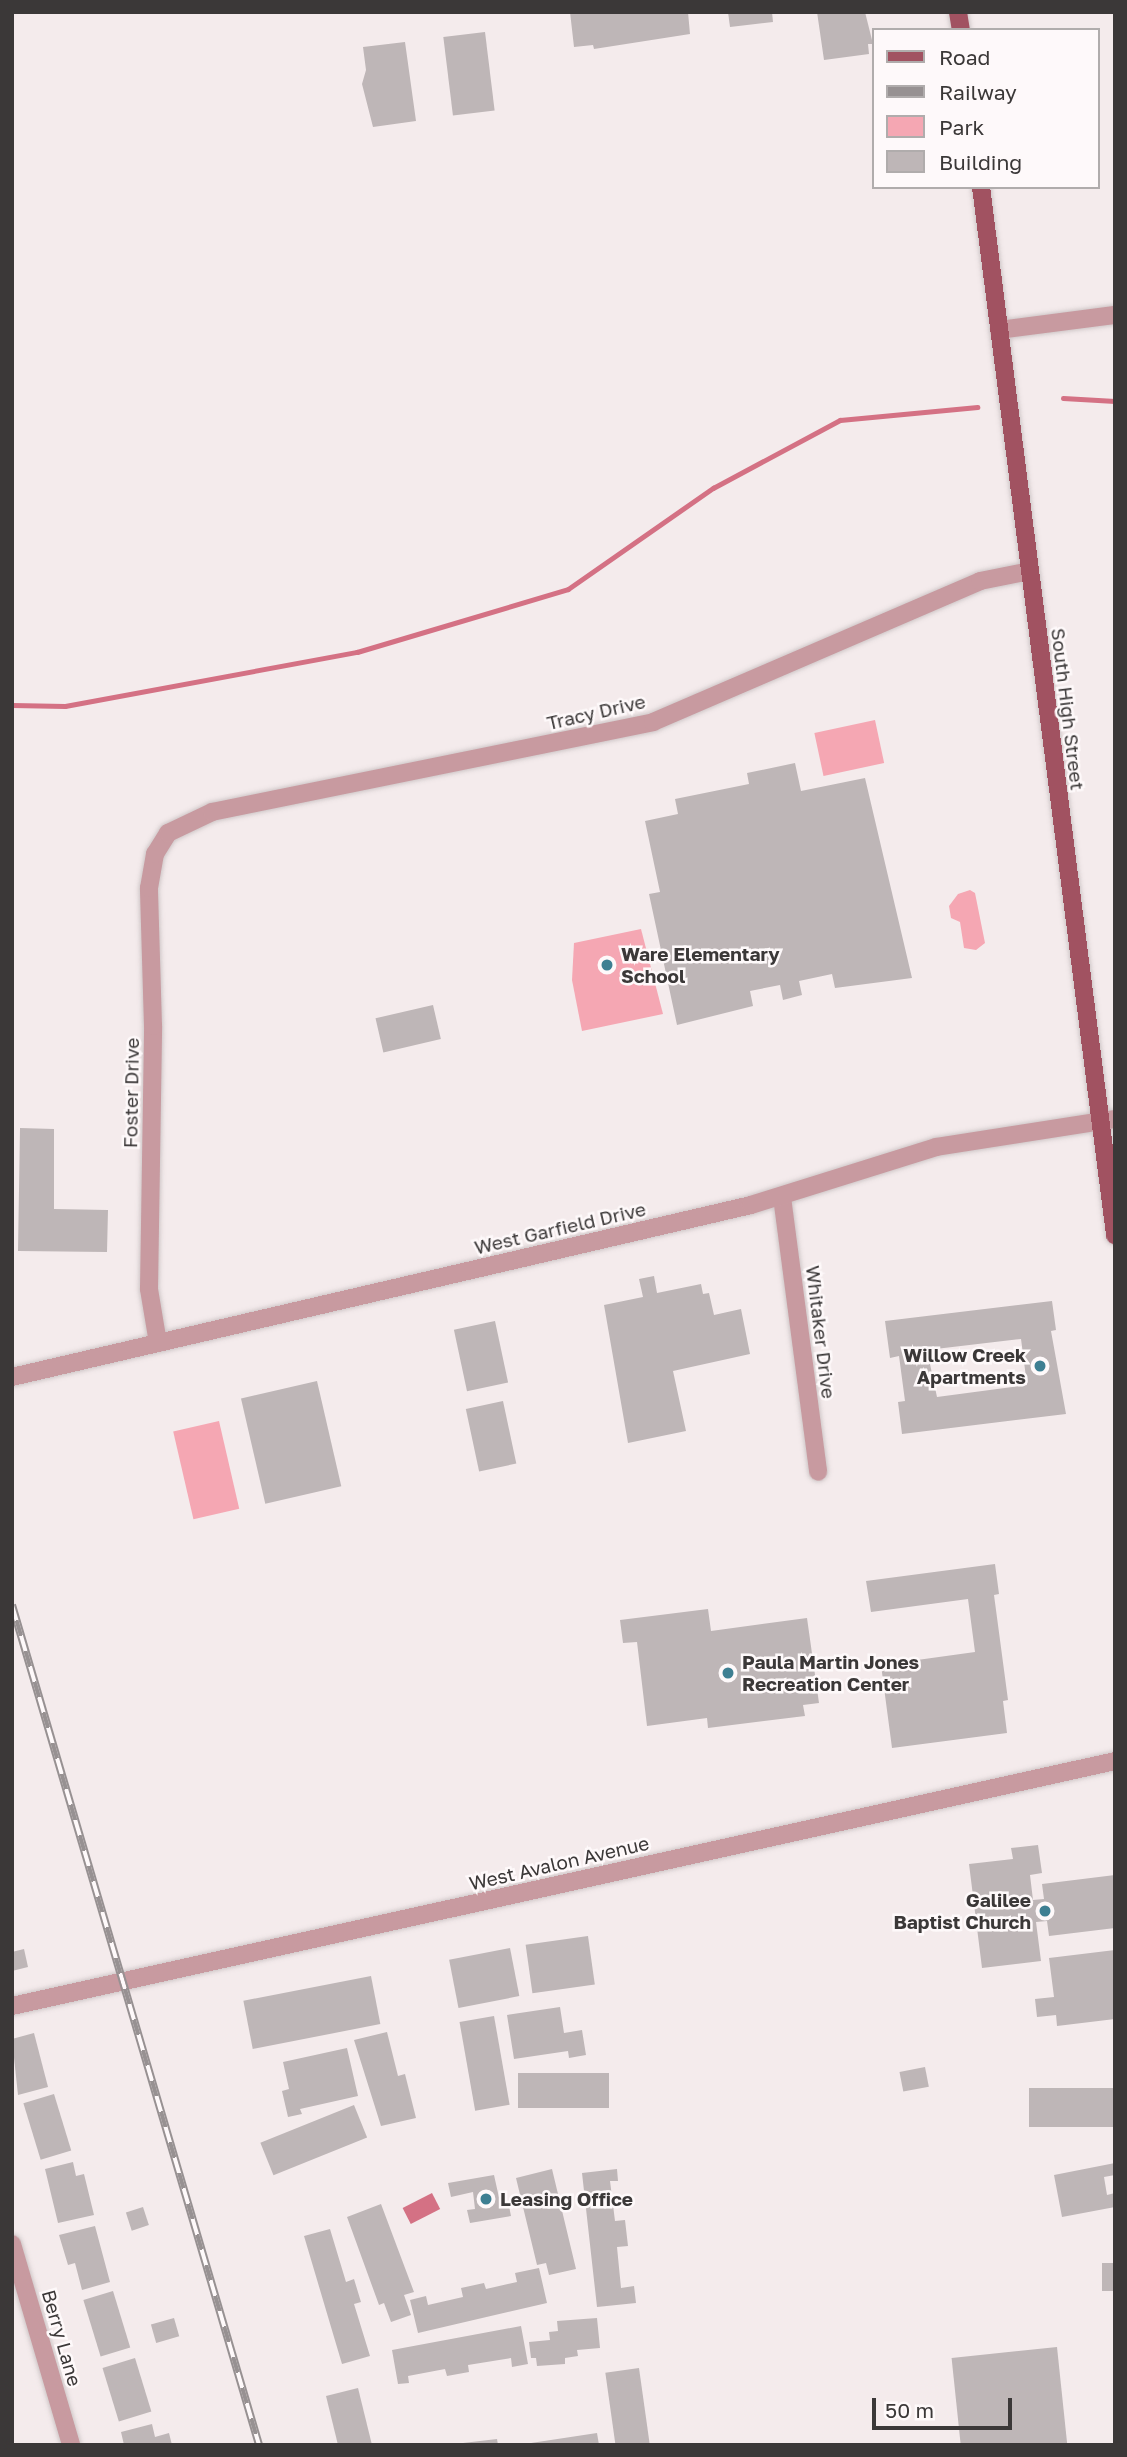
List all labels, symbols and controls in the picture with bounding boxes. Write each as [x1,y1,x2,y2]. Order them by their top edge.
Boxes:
legend [872,28,1099,189]
text: Road [939,44,990,70]
text: Railway [939,79,1017,105]
text: Park [939,114,984,140]
text: Building [939,149,1022,175]
street label: South High Street [1047,627,1089,791]
street label: Tracy Drive [544,690,648,734]
place label: Ware Elementary School [621,943,780,987]
marker: Ware Elementary School [599,957,615,973]
street label: Foster Drive [119,1038,143,1148]
street label: West Garfield Drive [472,1197,648,1259]
street label: Whitaker Drive [802,1264,840,1400]
place label: Willow Creek Apartments [903,1344,1026,1388]
marker: Willow Creek Apartments [1032,1358,1048,1374]
place label: Paula Martin Jones Recreation Center [742,1651,919,1695]
marker: Paula Martin Jones Recreation Center [720,1665,736,1681]
street label: West Avalon Avenue [467,1831,651,1895]
place label: Galilee Baptist Church [893,1889,1031,1933]
marker: Galilee Baptist Church [1037,1903,1053,1919]
place label: Leasing Office [500,2188,633,2210]
marker: Leasing Office [478,2191,494,2207]
street label: Berry Lane [37,2287,87,2389]
scale bar [875,2384,1015,2428]
text: 50 m [885,2397,934,2423]

